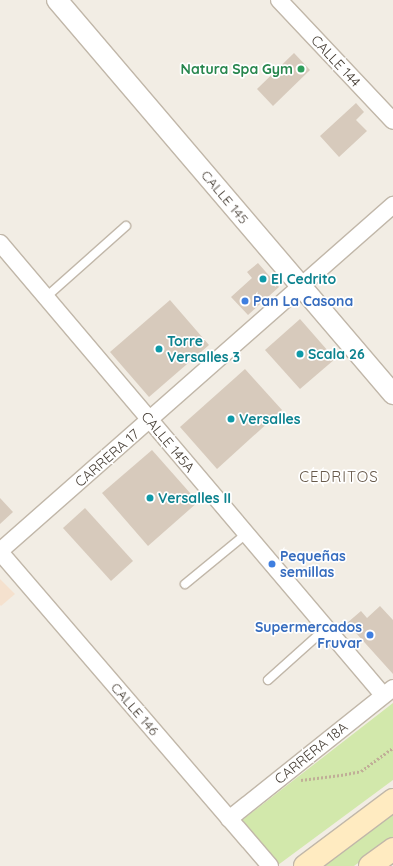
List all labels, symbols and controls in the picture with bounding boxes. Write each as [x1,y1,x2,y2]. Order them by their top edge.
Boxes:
street label: CALLE 144 [308,32,364,90]
place label: Natura Spa Gym [181,61,293,77]
marker: Natura Spa Gym [296,64,306,74]
street label: CALLE 145 [198,167,252,227]
place label: El Cedrito [271,271,336,287]
marker: El Cedrito [258,274,268,284]
place label: Pan La Casona [253,293,353,309]
marker: Pan La Casona [240,296,250,306]
place label: Torre Versalles 3 [167,333,240,366]
marker: Torre Versalles 3 [154,344,164,354]
place label: Scala 26 [308,346,365,362]
marker: Scala 26 [295,349,305,359]
street label: CALLE 145A [138,408,198,476]
place label: Versalles [239,411,301,427]
marker: Versalles [226,414,236,424]
street label: CARRERA 17 [71,426,143,490]
district label: CEDRITOS [299,468,379,486]
place label: Versalles II [158,490,231,506]
marker: Versalles II [145,493,155,503]
place label: Pequeñas semillas [280,548,346,580]
marker: Pequeñas semillas [267,559,277,569]
place label: Supermercados Fruvar [255,619,362,652]
marker: Supermercados Fruvar [365,630,375,640]
street label: CALLE 146 [107,679,163,739]
street label: CARRERA 18A [271,718,351,788]

